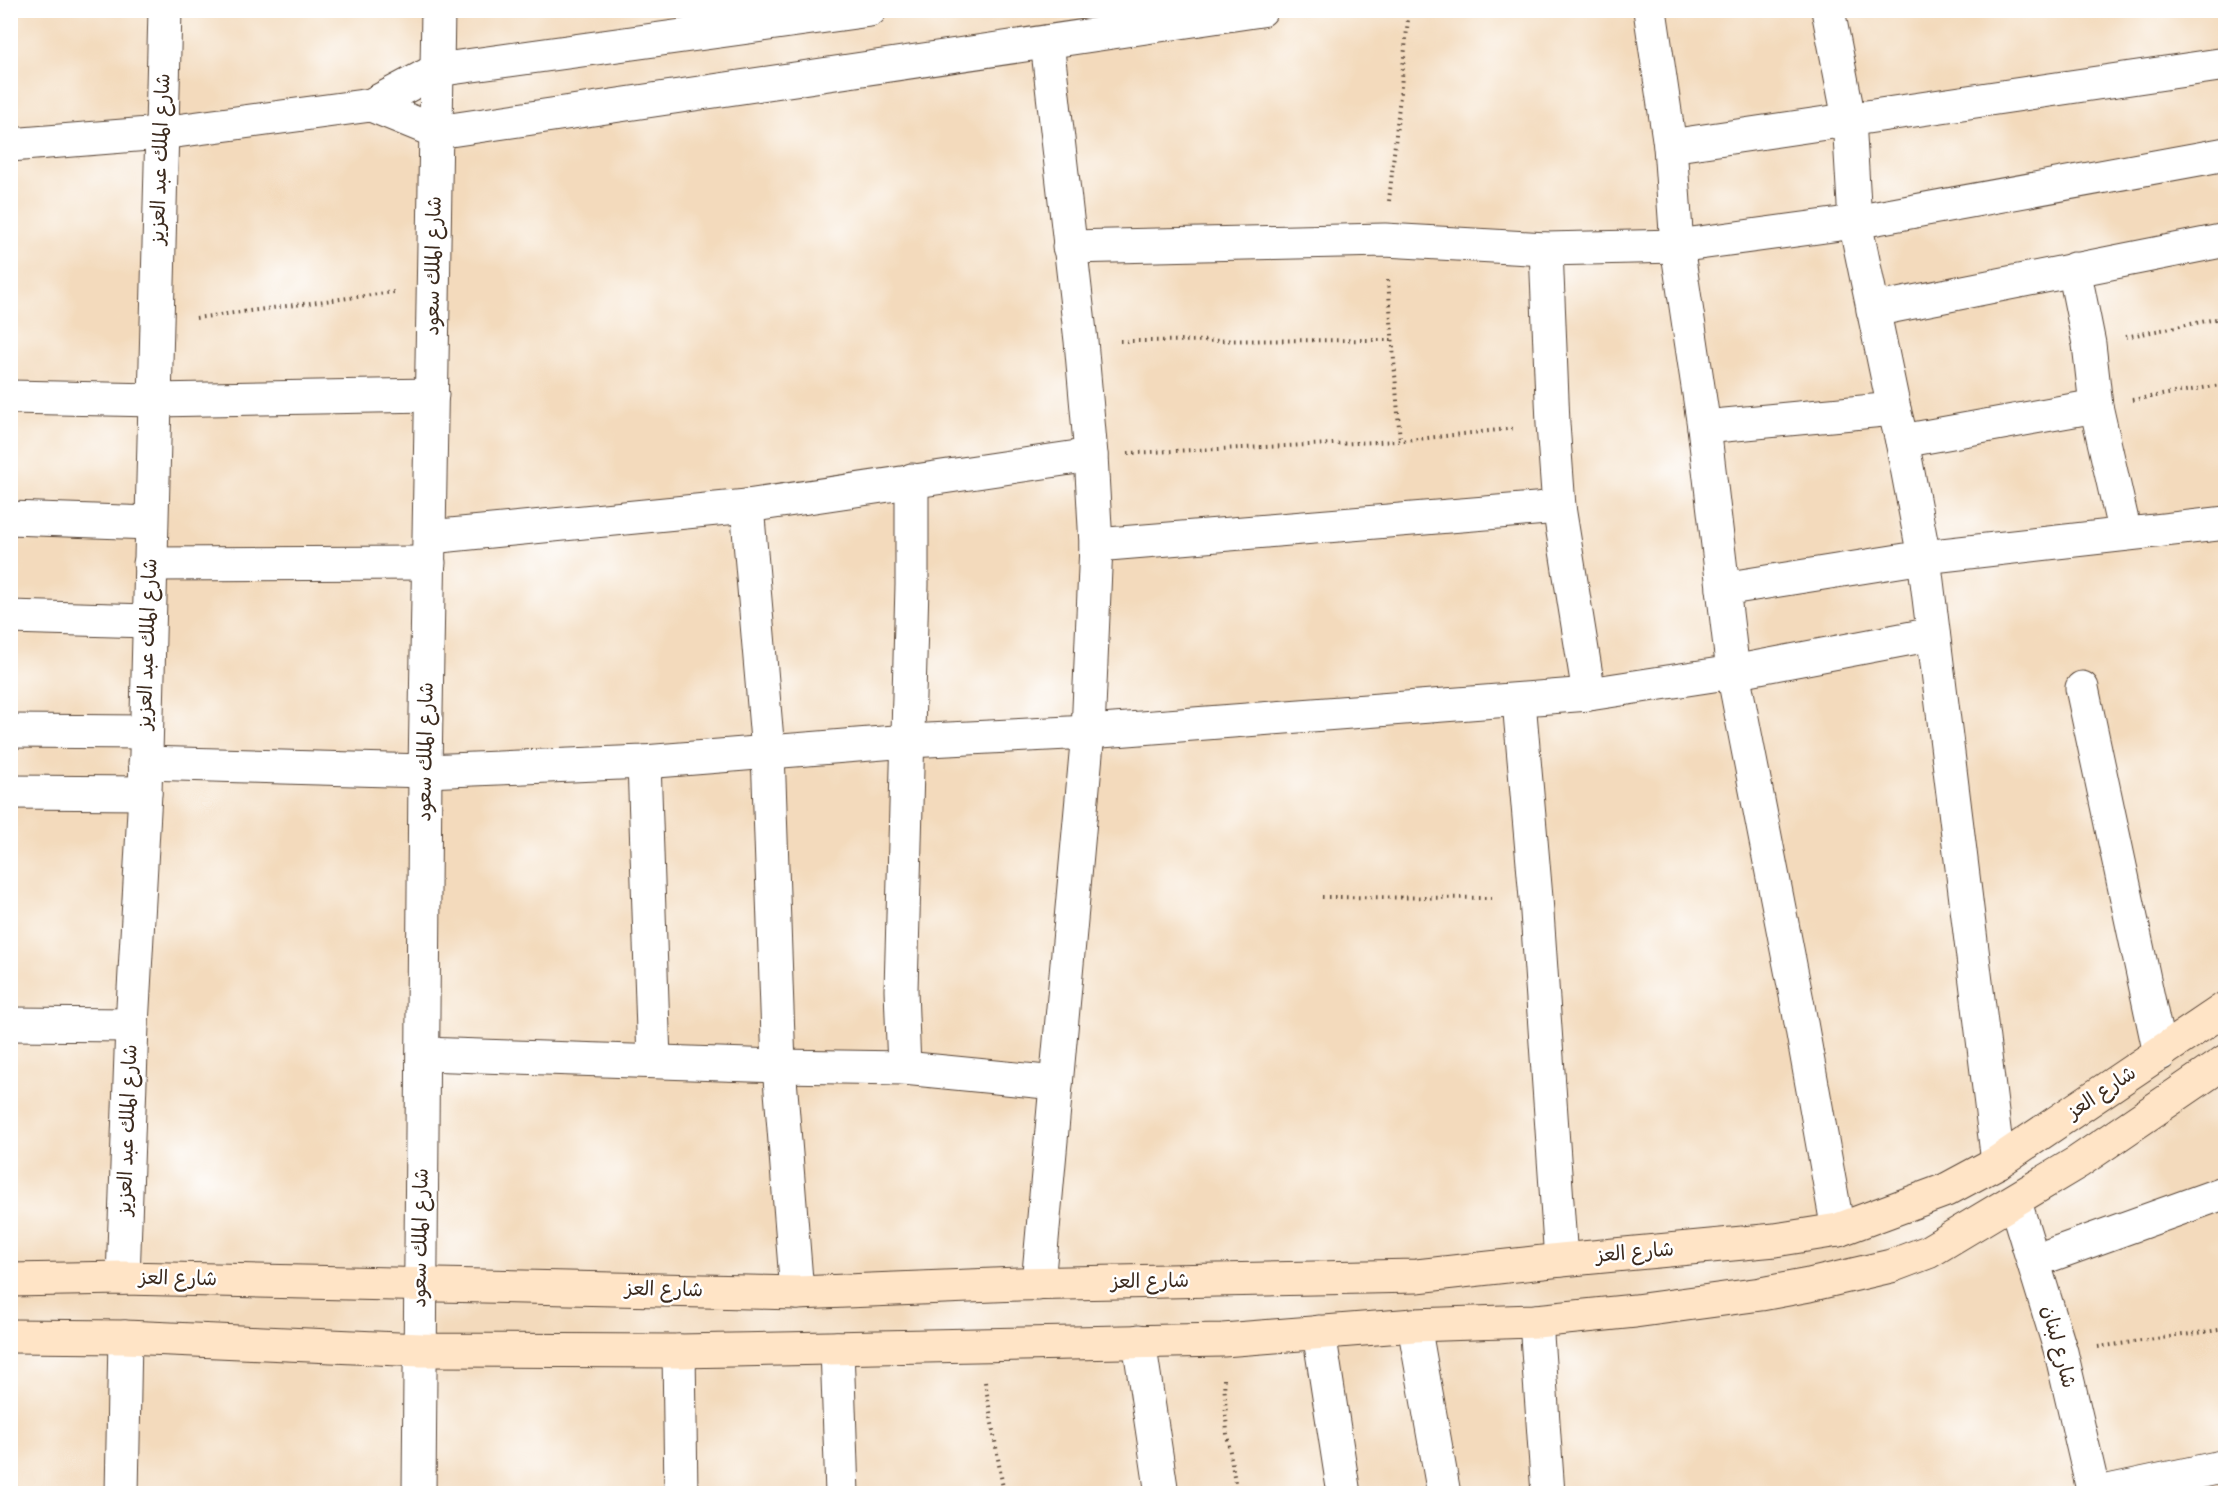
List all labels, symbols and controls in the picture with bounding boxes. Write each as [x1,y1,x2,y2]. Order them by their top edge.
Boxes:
street label: شارع الملك عبد العزيز [144,73,177,247]
street label: شارع الملك سعود [419,196,449,336]
street label: شارع الملك عبد العزيز [131,558,164,732]
street label: شارع الملك سعود [411,682,441,822]
street label: شارع الملك عبد العزيز [111,1044,144,1218]
street label: شارع العز [2060,1060,2142,1127]
street label: شارع الملك سعود [406,1168,436,1308]
street label: شارع العز [1593,1236,1675,1270]
street label: شارع العز [137,1265,217,1293]
street label: شارع العز [1109,1268,1189,1296]
street label: شارع العز [623,1276,703,1304]
street label: شارع لبنان [2034,1303,2082,1391]

